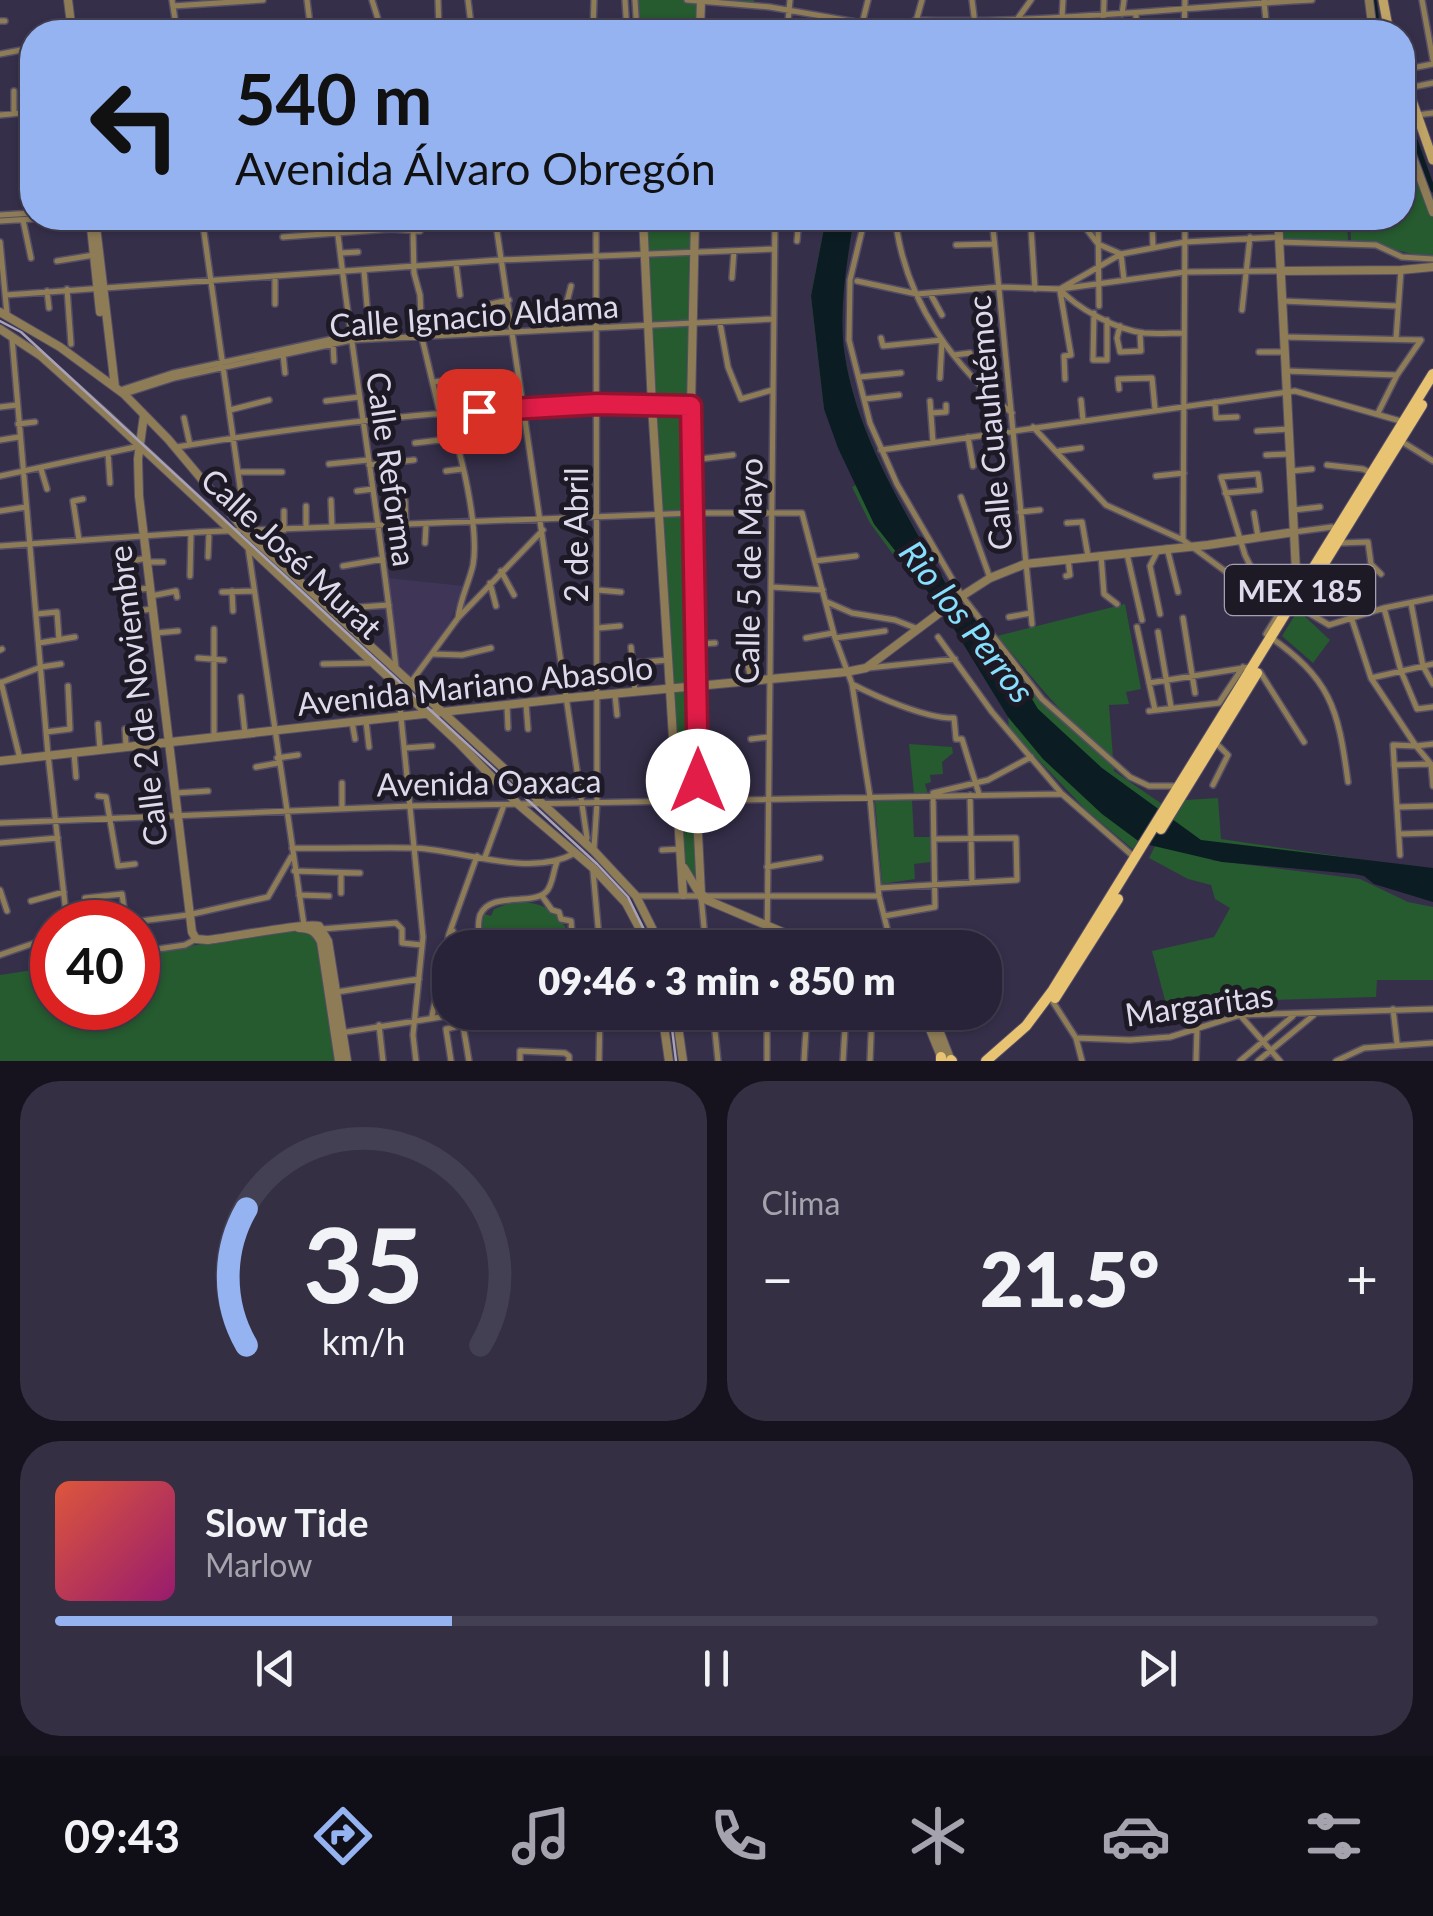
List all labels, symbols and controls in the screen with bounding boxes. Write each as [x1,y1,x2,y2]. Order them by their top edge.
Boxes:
text: 540 m [235,56,432,140]
icon: left [70,60,200,190]
text: Avenida Álvaro Obregón [235,141,716,195]
street label: Calle Ignacio Aldama [328,285,620,345]
street label: Calle Cuauhtémoc [958,294,1020,552]
street label: Calle Reforma [359,369,425,569]
pin [437,369,522,454]
icon: arrive [452,384,507,439]
street label: Calle 5 de Mayo [727,458,769,684]
street label: Calle José Murat [194,459,391,647]
street label: 2 de Abril [556,467,595,603]
water label: Rio los Perros [892,532,1044,710]
street label: Calle 2 de Noviembre [99,544,175,848]
road number: MEX 185 [1225,565,1375,615]
street label: Avenida Mariano Abasolo [295,647,655,723]
position arrow [646,729,750,833]
street label: Avenida Oaxaca [376,761,602,803]
speed limit sign: 40 [30,900,160,1030]
text: 09:46 · 3 min · 850 m [538,957,896,1003]
street label: Margaritas [1122,974,1276,1034]
text: Clima [762,1183,840,1222]
text: 35 [303,1200,424,1325]
text: 21.5° [980,1233,1160,1323]
text: − [762,1245,793,1311]
text: + [1346,1245,1378,1311]
text: km/h [321,1320,405,1363]
text: Slow Tide [205,1499,368,1545]
text: Marlow [205,1545,312,1584]
icon: previous [248,1641,303,1696]
icon: pause [689,1641,744,1696]
icon: next [1130,1641,1185,1696]
icon: directions [308,1801,378,1871]
icon: music [506,1801,576,1871]
icon: phone [704,1801,774,1871]
icon: climate [903,1801,973,1871]
icon: car [1101,1801,1171,1871]
icon: filters [1299,1801,1369,1871]
text: 09:43 [64,1809,180,1863]

